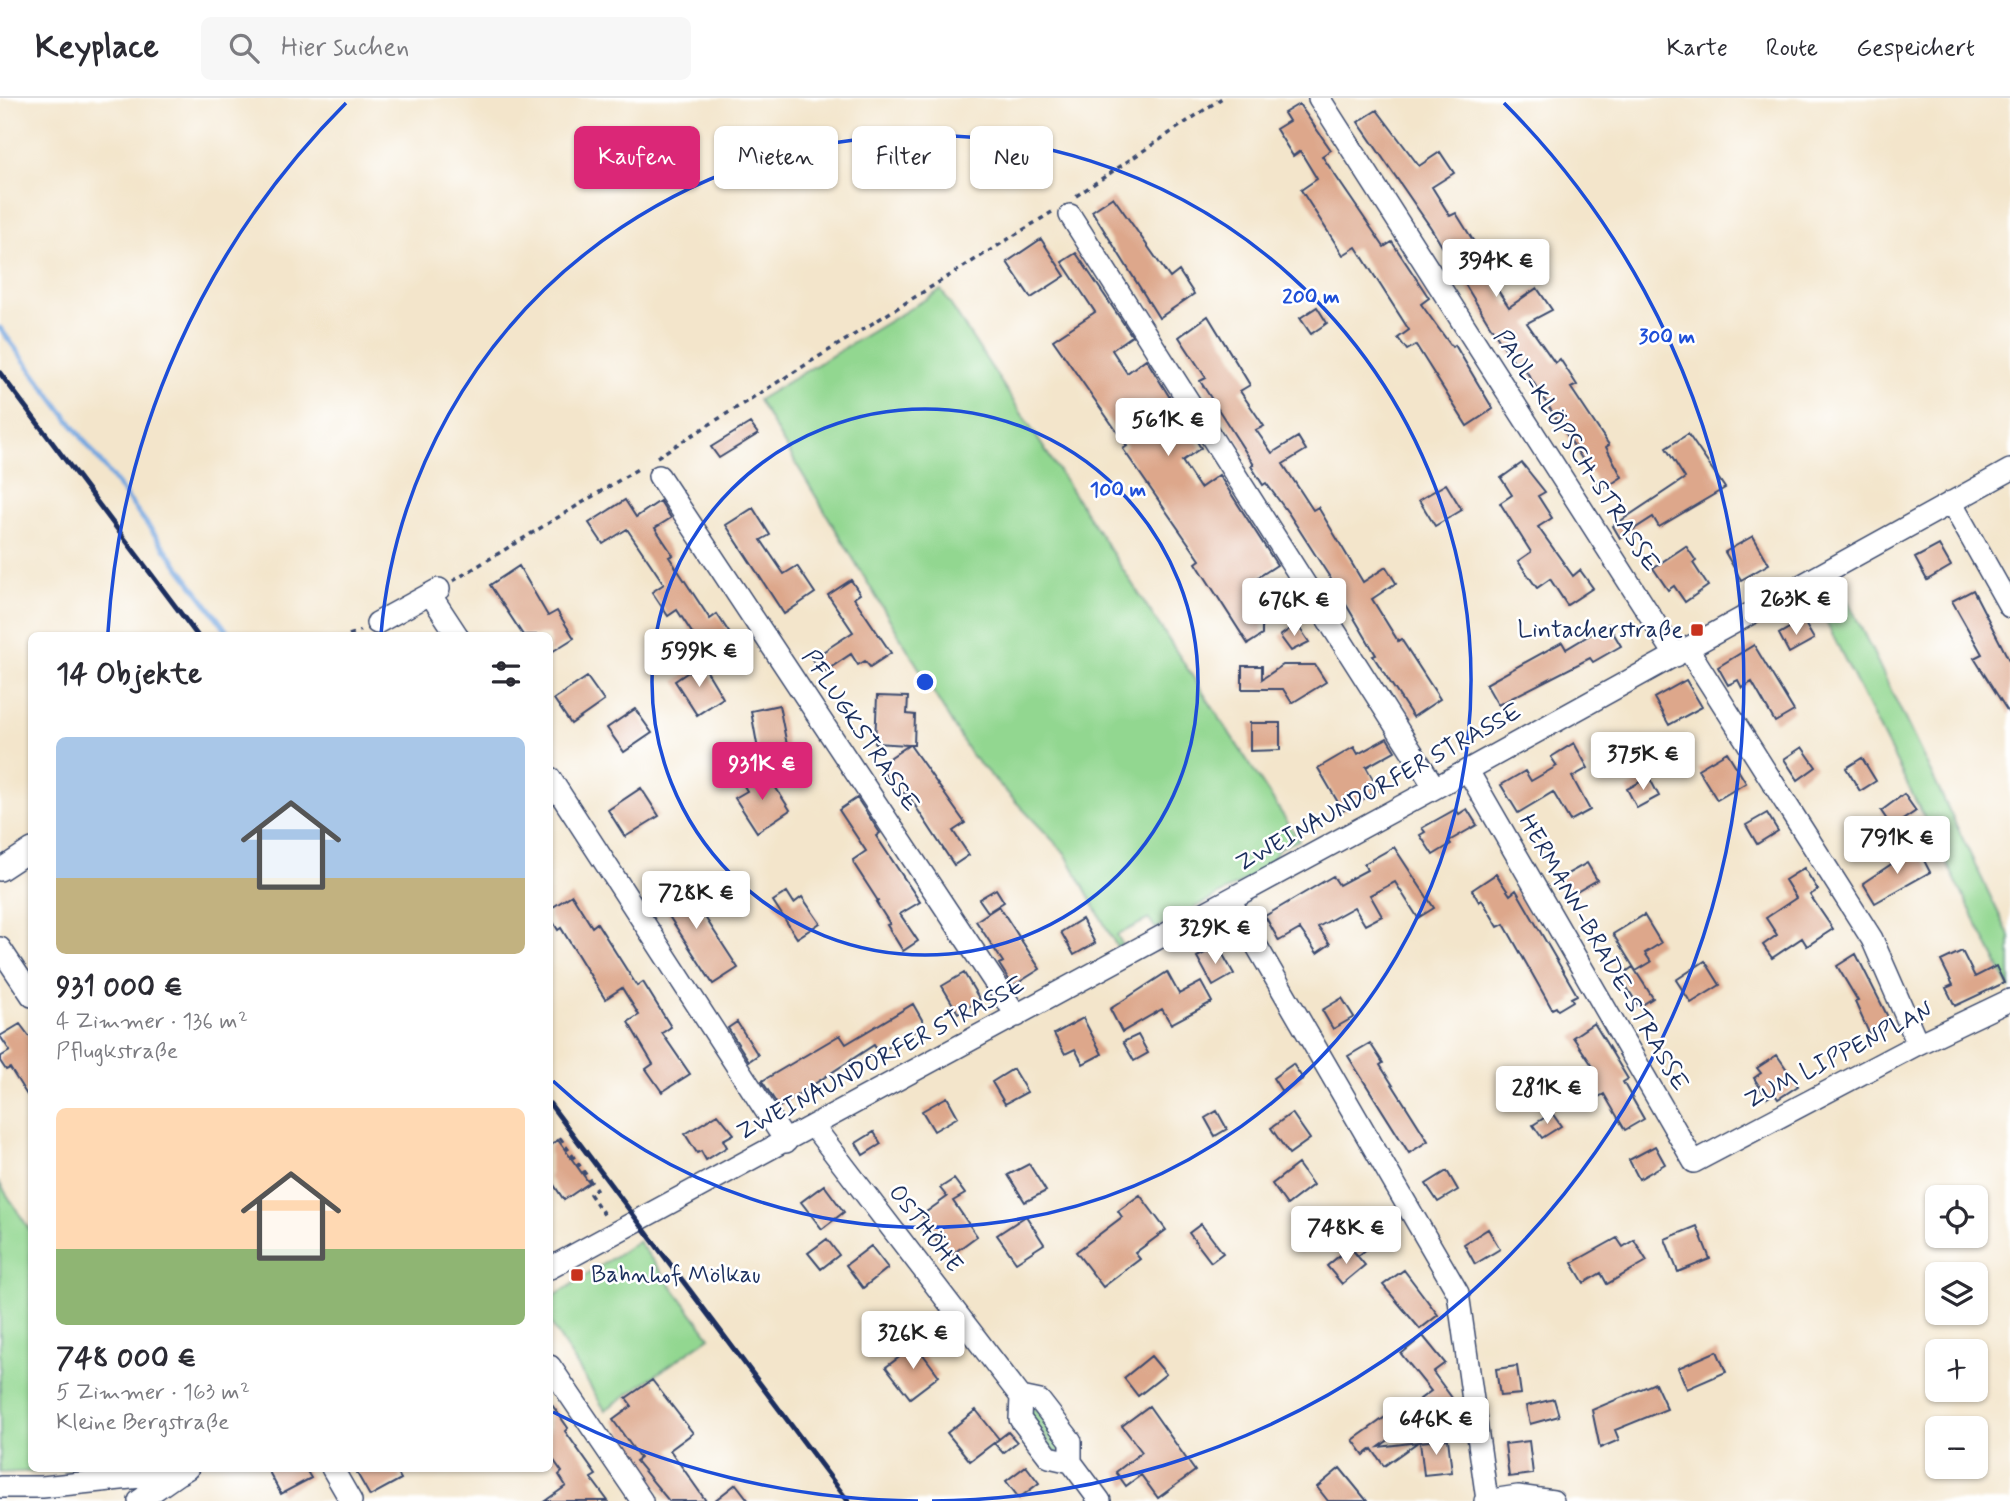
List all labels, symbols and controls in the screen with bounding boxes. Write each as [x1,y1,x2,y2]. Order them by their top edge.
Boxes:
search box [201,17,691,80]
text: Keyplace [35,26,159,70]
icon: search [225,29,263,67]
text: Hier suchen [281,31,409,65]
text: Karte [1666,33,1728,64]
text: Route [1766,33,1818,64]
text: Gespeichert [1856,33,1975,64]
chip: Kaufen [574,126,700,189]
chip: Mieten [714,126,838,189]
chip: Filter [852,126,956,189]
chip: Neu [970,126,1053,189]
pin: 394K € [1439,240,1553,299]
text: 394K € [1458,247,1534,277]
text: 200 m [1282,283,1340,311]
text: 300 m [1639,323,1696,351]
street label: PAUL-KLÖPSCH-STRASSE [1486,324,1666,578]
pin: 561K € [1111,398,1225,458]
text: 561K € [1131,406,1205,436]
text: 100 m [1090,476,1146,504]
pin: 676K € [1237,578,1351,638]
pin: 263K € [1739,578,1853,637]
text: 263K € [1761,585,1831,615]
text: 676K € [1258,586,1330,616]
place label: Lintacherstraße [1517,615,1683,646]
marker: Lintacherstraße [1689,622,1705,638]
pin: 599K € [642,630,756,689]
text: 599K € [660,637,738,667]
street label: PFLUGKSTRASSE [794,644,926,818]
text: 14 Objekte [56,655,202,694]
icon: filters [487,655,525,693]
centre of rings [913,670,937,694]
street label: ZWEINAUNDORFER STRASSE [1231,696,1527,880]
pin: 375K € [1586,732,1700,792]
text: 375K € [1607,740,1679,770]
pin: 931K € [705,742,819,802]
text: 931K € [728,750,796,780]
icon: home [228,782,354,908]
street label: HERMANN-BRADE-STRASSE [1511,809,1695,1097]
pin: 791K € [1840,816,1954,876]
text: 791K € [1860,824,1934,854]
pin: 728K € [639,872,753,931]
text: 728K € [658,879,734,909]
pin: 329K € [1158,906,1272,966]
text: 329K € [1179,914,1251,944]
text: 931 000 € [56,968,183,1007]
street label: ZWEINAUNDORFER STRASSE [732,970,1030,1148]
street label: ZUM LIPPENPLAN [1740,995,1939,1117]
text: 4 Zimmer · 136 m² [56,1007,248,1037]
text: Pflugkstraße [56,1037,178,1067]
pin: 281K € [1490,1066,1604,1126]
text: 281K € [1512,1074,1582,1104]
icon: home [228,1153,354,1279]
street label: OSTHÖHE [881,1179,969,1279]
map controls [1925,1185,1988,1479]
button: locate [1925,1185,1988,1248]
pin: 748K € [1289,1206,1403,1266]
text: 748K € [1307,1214,1385,1244]
place label: Bahnhof Mölkau [591,1260,761,1291]
button: layers [1925,1262,1988,1325]
marker: Bahnhof Mölkau [569,1267,585,1283]
pin: 326K € [856,1312,970,1371]
text: 326K € [878,1319,948,1349]
text: 748 000 € [56,1339,197,1378]
button: + [1925,1339,1988,1402]
text: 5 Zimmer · 163 m² [56,1378,250,1408]
pin: 646K € [1379,1398,1493,1457]
text: 646K € [1399,1405,1473,1435]
text: Kleine Bergstraße [56,1408,229,1438]
button: − [1925,1416,1988,1479]

